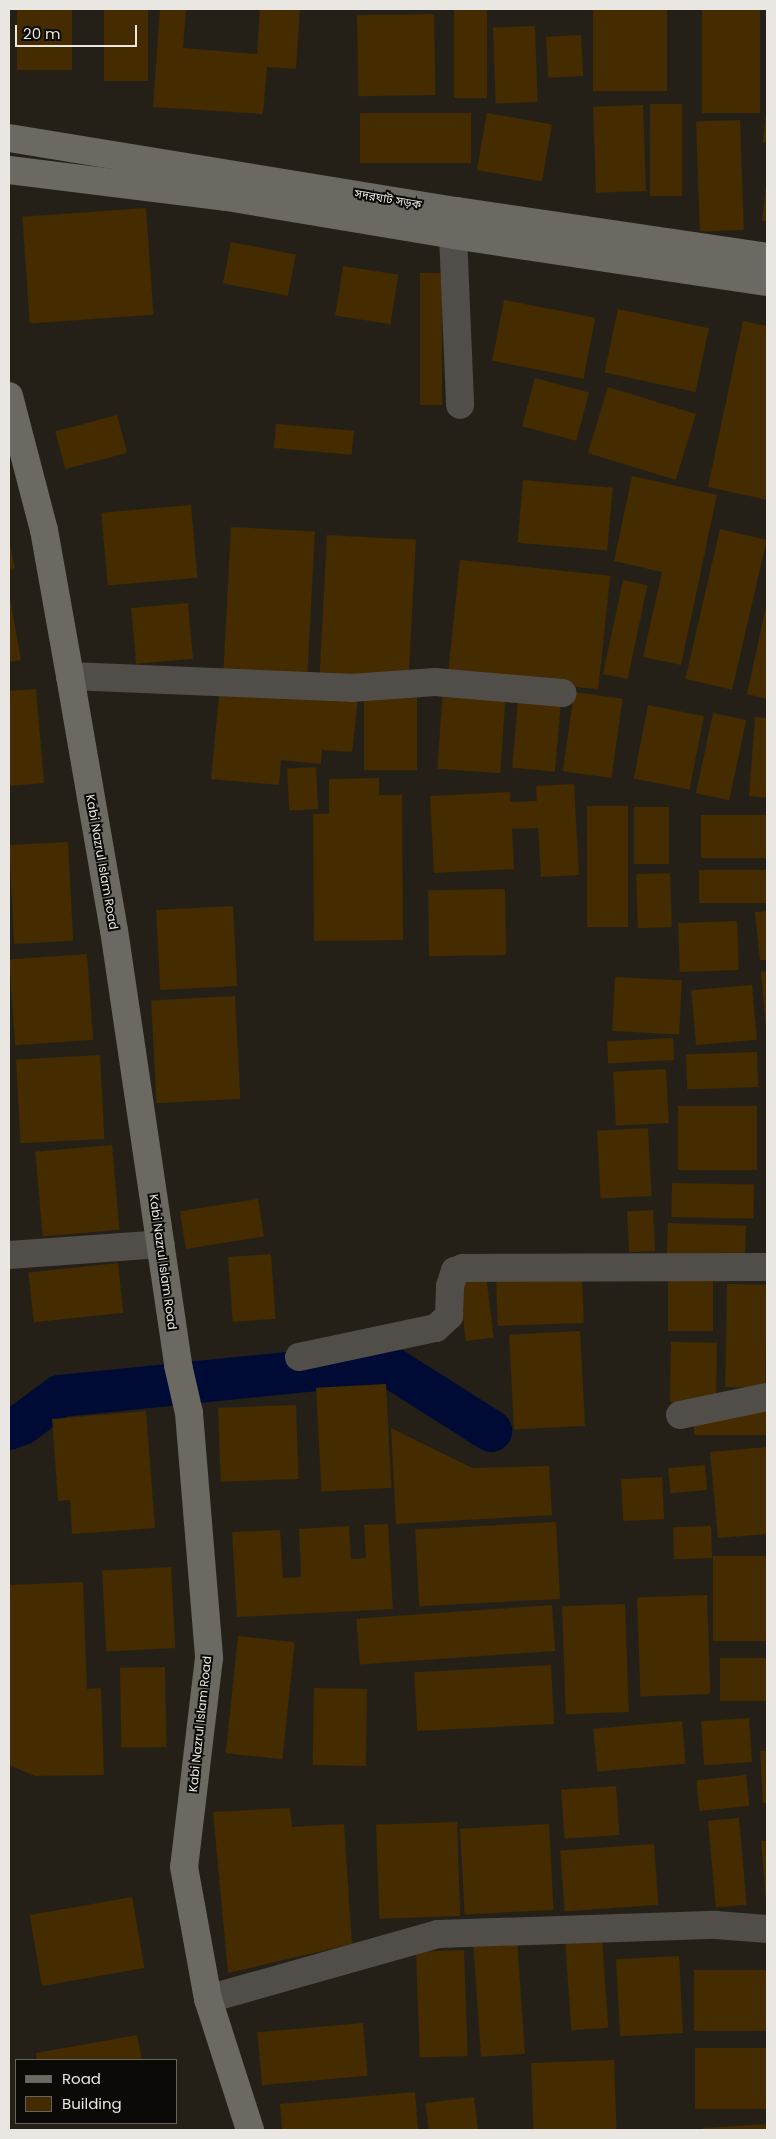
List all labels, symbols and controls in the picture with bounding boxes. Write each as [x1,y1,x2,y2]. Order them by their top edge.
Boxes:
scale bar [18,15,140,47]
text: 20 m [23,23,61,44]
street label: সদরঘাট সড়ক [354,186,422,212]
street label: Kabi Nazrul Islam Road [83,793,121,931]
street label: Kabi Nazrul Islam Road [146,1193,180,1331]
street label: Kabi Nazrul Islam Road [186,1655,214,1793]
legend [15,2059,178,2124]
text: Road [62,2068,101,2089]
text: Building [62,2093,122,2114]

